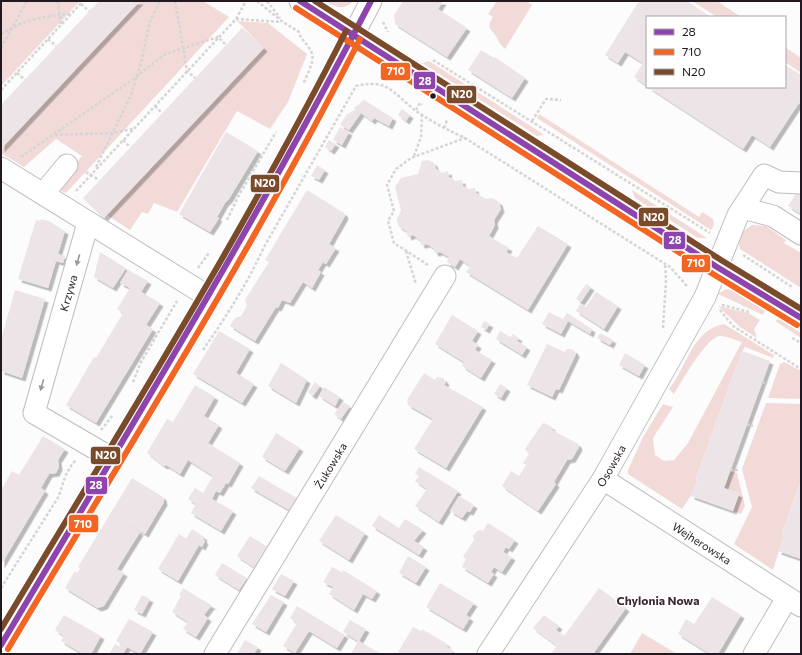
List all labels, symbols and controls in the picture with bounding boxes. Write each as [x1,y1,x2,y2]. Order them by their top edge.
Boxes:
legend [646,16,786,88]
text: 28 [682,24,696,38]
text: 710 [682,44,701,58]
line badge: 710 [380,62,411,81]
text: 710 [387,64,405,77]
text: N20 [682,64,706,78]
line badge: 28 [413,71,436,90]
text: 28 [419,74,432,87]
line badge: N20 [446,85,477,104]
text: N20 [451,87,473,100]
unlabelled marker [428,91,438,101]
line badge: N20 [250,174,280,193]
text: N20 [254,176,276,189]
line badge: N20 [638,207,669,227]
text: N20 [643,210,665,223]
line badge: 28 [663,231,686,250]
text: 28 [669,233,682,246]
one-way arrow [75,254,81,266]
line badge: 710 [681,254,711,273]
text: 710 [687,256,705,269]
street label: Krzywa [57,273,79,313]
one-way arrow [39,379,45,391]
street label: Żukowska [310,440,349,490]
street label: Osowska [594,442,628,489]
line badge: N20 [90,446,121,465]
text: N20 [95,448,117,461]
line badge: 28 [85,476,108,495]
text: 28 [90,478,103,491]
line badge: 710 [68,514,99,533]
text: 710 [74,517,92,530]
street label: Wejherowska [670,519,734,566]
district label: Chylonia Nowa [616,593,700,607]

